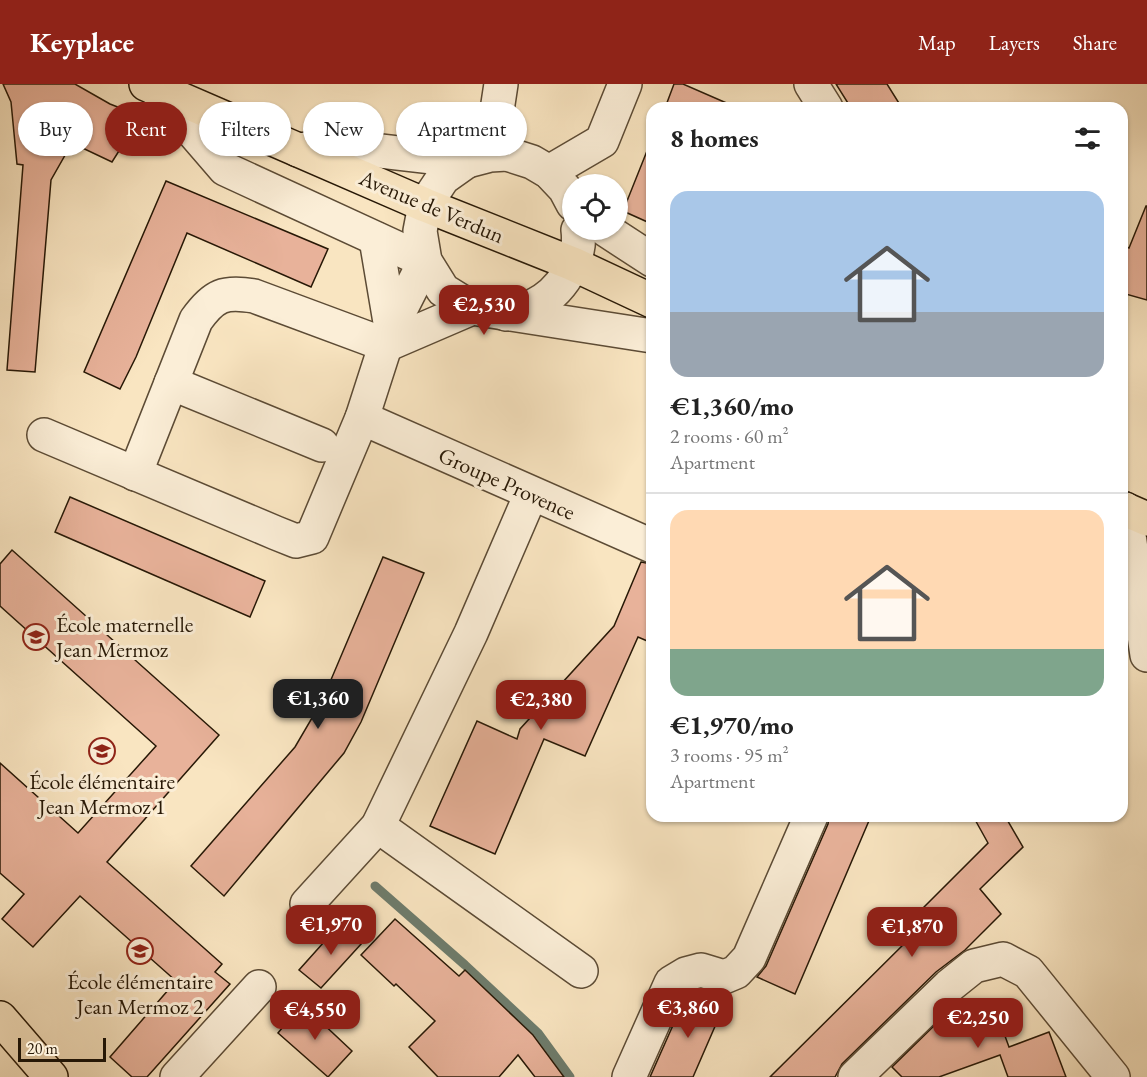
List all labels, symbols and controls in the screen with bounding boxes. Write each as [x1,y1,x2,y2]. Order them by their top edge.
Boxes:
text: Keyplace [30,24,134,60]
text: Map [918,29,956,56]
text: Layers [989,29,1040,56]
text: Share [1073,29,1117,56]
chip: Buy [18,102,93,156]
chip: Rent [105,102,187,156]
chip: Filters [199,102,291,156]
chip: New [303,102,384,156]
chip: Apartment [396,102,527,156]
text: 8 homes [670,121,759,155]
icon: filters [1071,122,1104,155]
street label: Avenue de Verdun [354,163,509,250]
map controls [562,174,628,240]
button: locate [562,174,628,240]
icon: home [833,230,941,338]
pin: €2,530 [435,285,533,336]
text: €2,530 [453,291,515,317]
text: €1,360/mo [670,389,794,423]
text: 2 rooms · 60 m² [670,423,789,449]
street label: Groupe Provence [434,440,580,527]
text: Apartment [670,449,755,475]
icon: home [833,549,941,657]
place label: École maternelle Jean Mermoz [54,610,194,664]
school or university icon: École maternelle Jean Mermoz [21,622,51,652]
pin: €1,360 [269,679,367,730]
pin: €2,380 [492,680,590,731]
text: €1,360 [287,685,349,711]
text: €2,380 [510,686,572,712]
text: €1,970/mo [670,708,794,742]
school or university icon: École élémentaire Jean Mermoz 1 [87,736,117,766]
text: 3 rooms · 95 m² [670,742,789,768]
place label: École élémentaire Jean Mermoz 1 [29,767,175,821]
text: Apartment [670,768,755,794]
pin: €1,970 [282,905,380,956]
pin: €1,870 [863,907,961,958]
text: €1,970 [300,911,362,937]
text: €1,870 [881,913,943,939]
school or university icon: École élémentaire Jean Mermoz 2 [125,936,155,966]
place label: École élémentaire Jean Mermoz 2 [67,967,213,1021]
pin: €3,860 [639,988,737,1039]
pin: €4,550 [266,990,364,1041]
text: €3,860 [657,994,719,1020]
text: €4,550 [284,996,346,1022]
pin: €2,250 [929,998,1027,1049]
text: €2,250 [947,1004,1009,1030]
scale bar [18,1035,106,1062]
text: 20 m [27,1038,58,1059]

